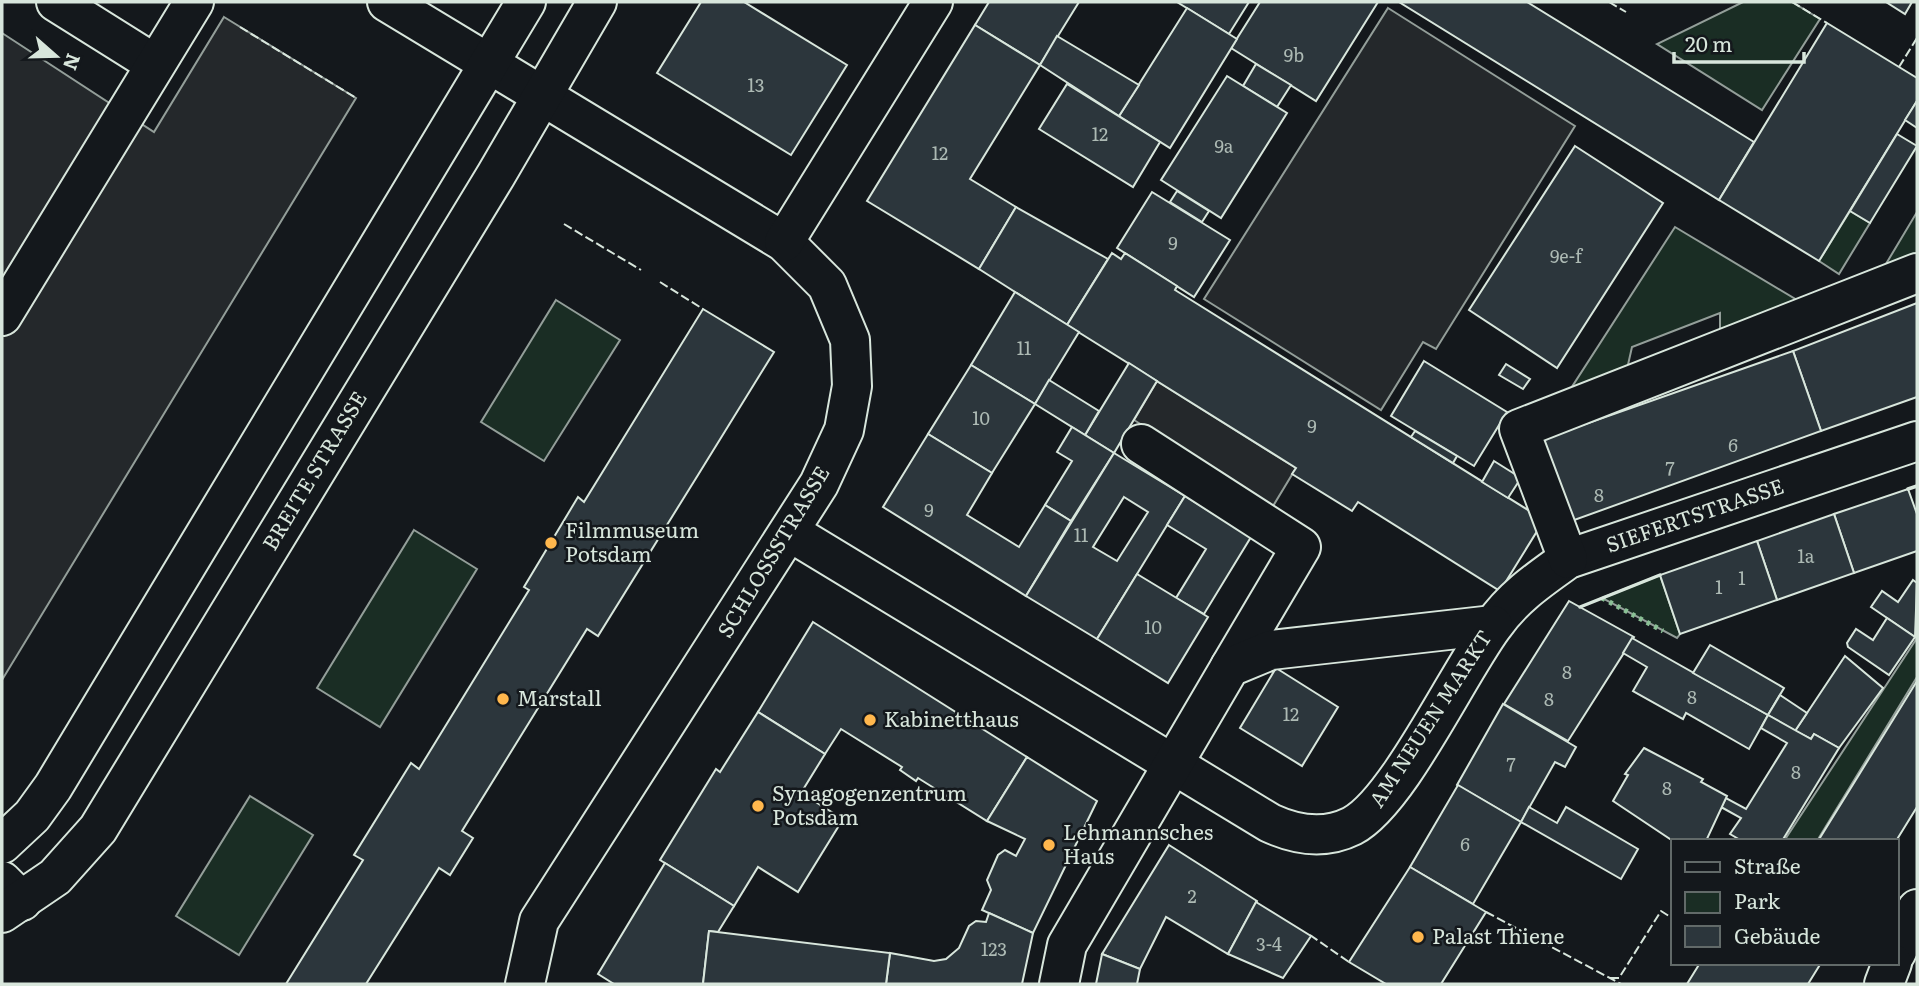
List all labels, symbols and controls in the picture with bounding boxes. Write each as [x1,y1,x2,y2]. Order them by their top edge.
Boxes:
north arrow [21,21,91,91]
scale bar [1674,21,1804,65]
text: 20 m [1685,27,1732,58]
house number: 9b [1284,41,1304,68]
text: N [57,50,89,74]
house number: 13 [747,71,765,98]
house number: 12 [1092,120,1108,147]
house number: 9a [1214,132,1234,159]
house number: 12 [932,139,948,166]
house number: 9 [1168,229,1178,256]
house number: 9e-f [1550,242,1584,269]
house number: 11 [1017,334,1031,361]
street label: BREITE STRASSE [253,384,373,555]
house number: 10 [972,404,990,431]
house number: 9 [1307,412,1317,439]
house number: 6 [1728,431,1738,458]
house number: 7 [1665,454,1675,481]
street label: SCHLOSSSTRASSE [708,459,836,643]
street label: SIEFERTSTRASSE [1601,469,1787,559]
house number: 8 [1594,481,1604,508]
house number: 9 [924,496,934,523]
place label: Filmmuseum Potsdam [565,513,699,568]
house number: 11 [1074,521,1088,548]
marker: Filmmuseum Potsdam [543,535,559,551]
house number: 1a [1797,542,1815,569]
house number: 1 [1738,564,1746,591]
house number: 1 [1715,573,1723,600]
house number: 10 [1144,613,1162,640]
street label: AM NEUEN MARKT [1360,623,1498,812]
house number: 8 [1562,658,1572,685]
place label: Marstall [517,681,602,712]
house number: 8 [1687,683,1697,710]
house number: 8 [1544,685,1554,712]
marker: Marstall [495,691,511,707]
house number: 12 [1283,700,1299,727]
place label: Kabinetthaus [884,702,1019,733]
marker: Kabinetthaus [862,712,878,728]
house number: 7 [1506,750,1516,777]
house number: 8 [1791,758,1801,785]
house number: 8 [1662,774,1672,801]
place label: Synagogenzentrum Potsdam [772,776,967,831]
marker: Synagogenzentrum Potsdam [750,798,766,814]
place label: Lehmannsches Haus [1063,815,1213,870]
house number: 6 [1460,830,1470,857]
marker: Lehmannsches Haus [1041,837,1057,853]
legend [1671,839,1898,965]
text: Straße [1734,849,1801,880]
house number: 2 [1187,882,1197,909]
text: Park [1734,884,1780,915]
place label: Palast Thiene [1432,919,1564,950]
text: Gebäude [1734,919,1821,950]
marker: Palast Thiene [1410,929,1426,945]
house number: 3-4 [1256,930,1282,957]
house number: 123 [981,935,1007,962]

